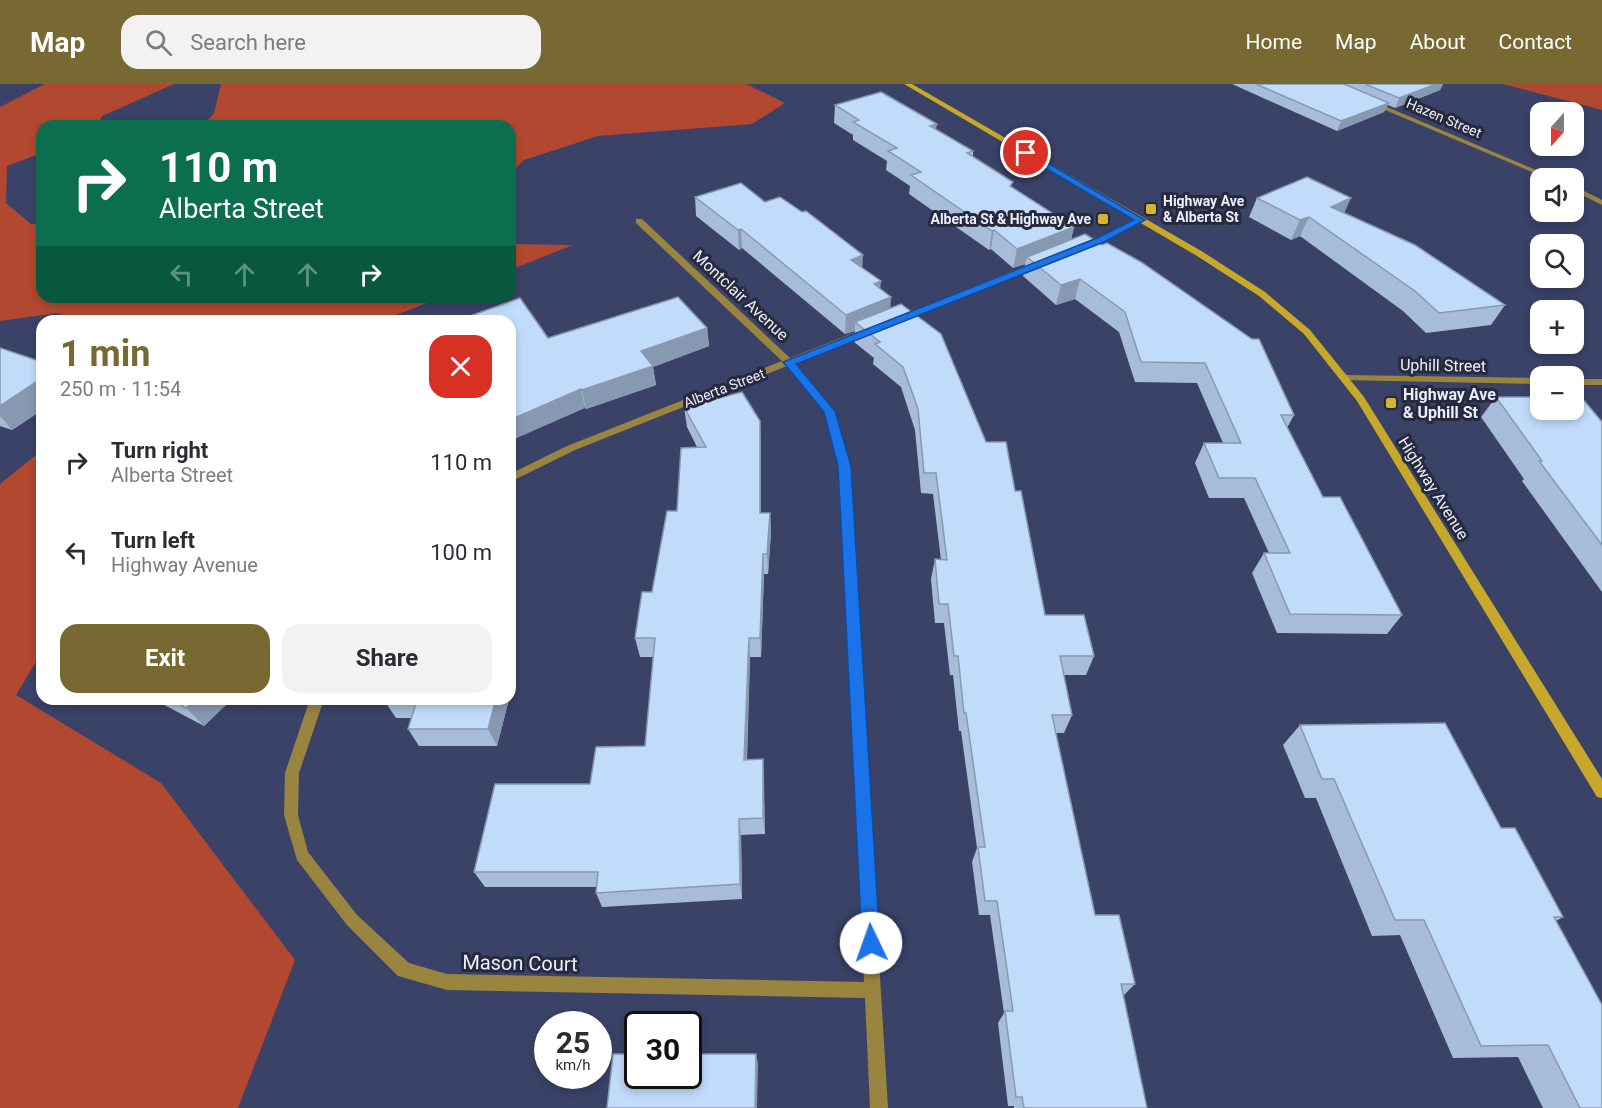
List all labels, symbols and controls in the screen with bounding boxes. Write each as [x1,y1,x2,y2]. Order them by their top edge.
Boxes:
search box [121,15,541,69]
text: Map [30,26,85,59]
icon: search [142,26,175,59]
text: Search here [190,30,306,55]
text: Home [1246,30,1302,54]
text: Map [1335,30,1377,54]
text: About [1410,30,1466,54]
text: Contact [1499,30,1572,54]
street label: Hazen Street [1404,95,1484,141]
north arrow [1530,102,1584,156]
map controls [1530,102,1584,420]
pin [1000,127,1051,178]
icon: arrive [1009,136,1042,169]
text: 110 m [159,143,278,192]
icon: right [60,144,138,222]
button: sound [1530,168,1584,222]
text: Alberta Street [159,193,324,225]
place label: Highway Ave & Alberta St [1163,193,1245,225]
marker: Highway Ave & Alberta St [1144,202,1158,216]
place label: Alberta St & Highway Ave [930,211,1091,227]
marker: Alberta St & Highway Ave [1096,212,1110,226]
button: search [1530,234,1584,288]
street label: Montclair Avenue [689,246,792,345]
icon: left [165,258,198,291]
icon: ahead [228,258,261,291]
icon: ahead [291,258,324,291]
icon: right [354,258,387,291]
button: + [1530,300,1584,354]
text: 1 min [60,333,151,375]
button: close [429,335,492,398]
street label: Uphill Street [1400,355,1486,376]
street label: Alberta Street [681,365,767,411]
button: − [1530,366,1584,420]
text: 250 m · 11:54 [60,377,181,401]
place label: Highway Ave & Uphill St [1403,385,1496,422]
marker: Highway Ave & Uphill St [1384,396,1398,410]
street label: Highway Avenue [1394,433,1473,543]
text: Turn right [111,438,208,463]
icon: right [60,446,93,479]
text: 110 m [430,450,492,475]
text: Alberta Street [111,463,233,487]
text: Turn left [111,528,195,553]
icon: left [60,536,93,569]
text: 100 m [430,540,492,565]
text: Highway Avenue [111,553,258,577]
button: Exit [60,624,270,693]
button: Share [282,624,492,693]
position arrow [839,911,903,975]
street label: Mason Court [462,950,578,976]
speed limit sign: 30 [624,1011,702,1089]
text: 25 [556,1025,590,1060]
text: km/h [555,1056,591,1074]

